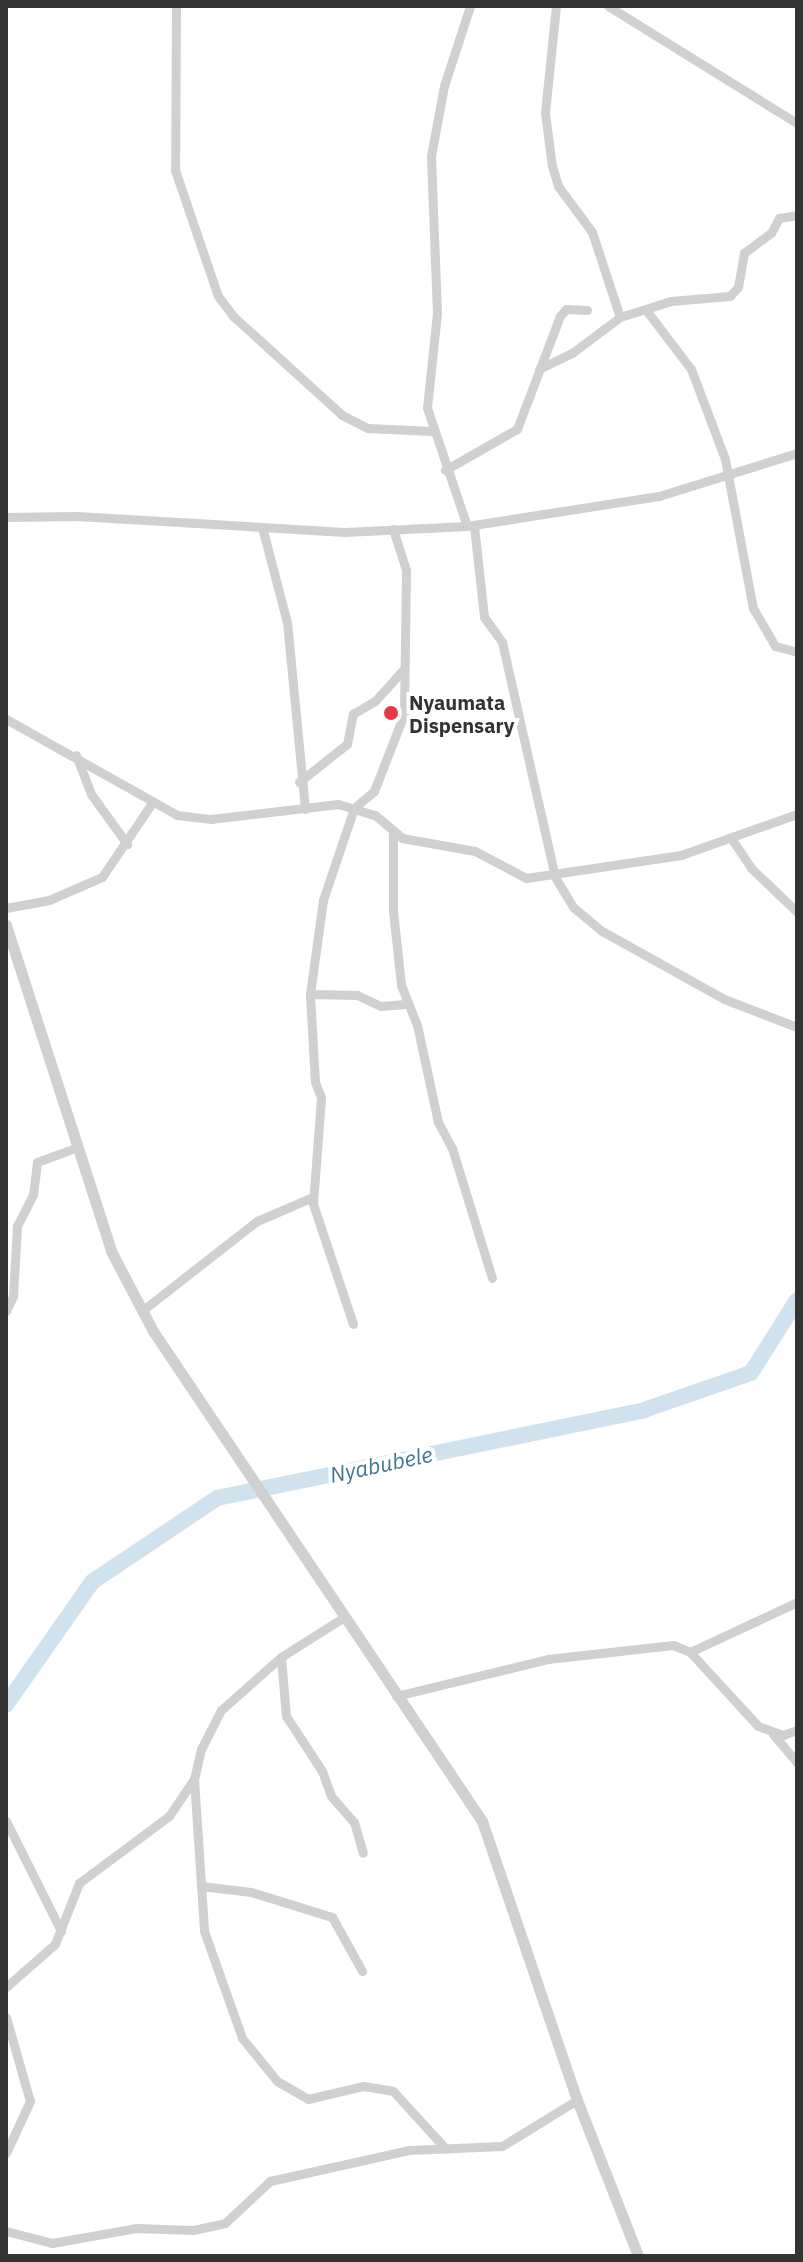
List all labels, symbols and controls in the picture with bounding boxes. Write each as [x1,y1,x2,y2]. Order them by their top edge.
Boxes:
place label: Nyaumata Dispensary [409,690,514,737]
marker: Nyaumata Dispensary [380,702,402,724]
water label: Nyabubele [327,1440,435,1488]

